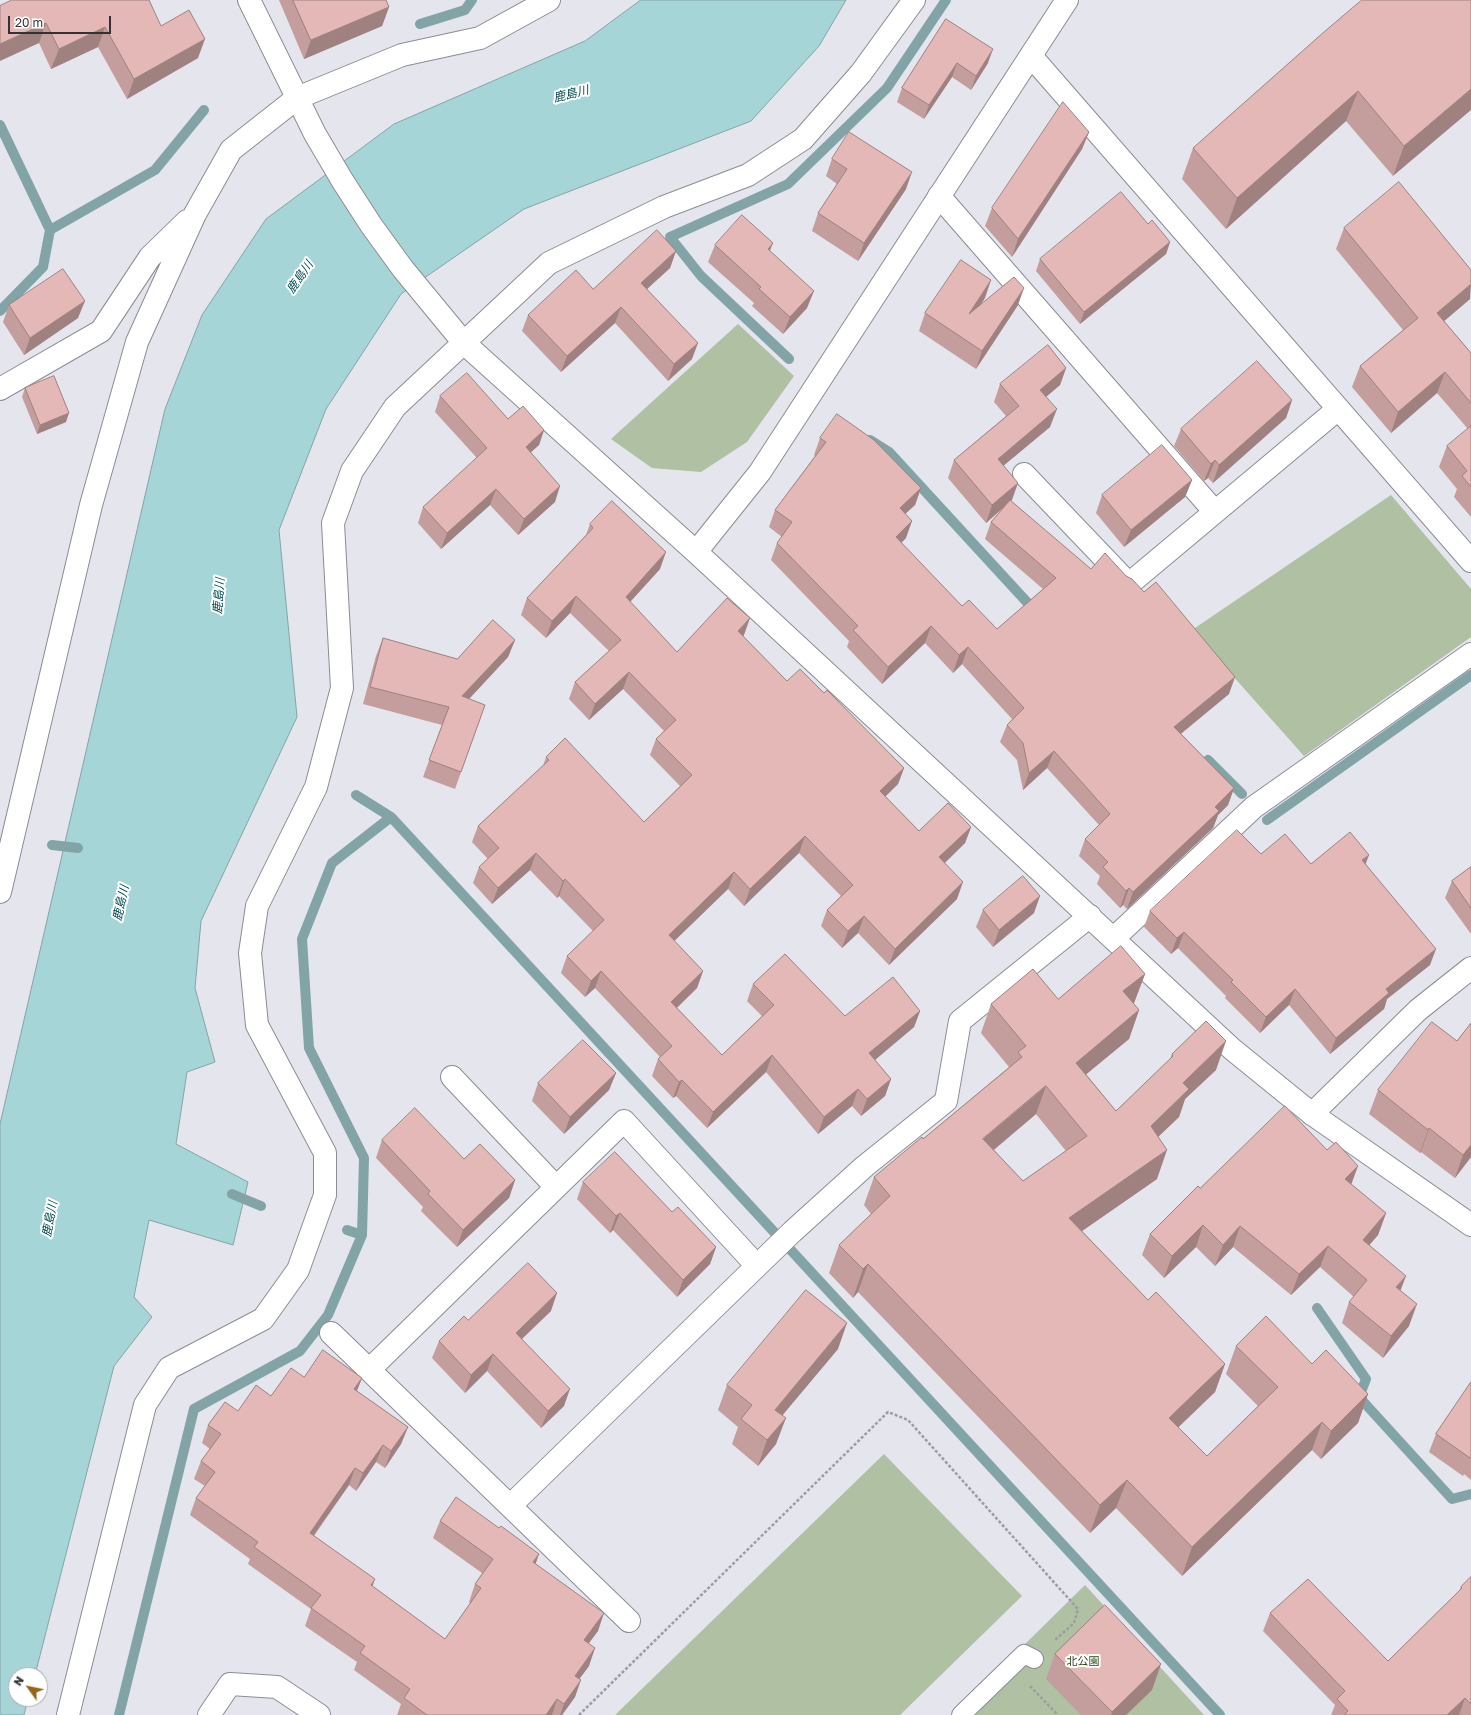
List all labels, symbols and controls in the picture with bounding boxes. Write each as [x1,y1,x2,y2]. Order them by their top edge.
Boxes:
scale bar [10,8,113,34]
text: 20 m [15,15,43,30]
water label: 鹿島川 [552,83,590,105]
water label: 鹿島川 [284,258,316,296]
water label: 鹿島川 [210,577,228,615]
water label: 鹿島川 [110,884,132,922]
water label: 鹿島川 [39,1200,61,1238]
park label: 北公園 [1067,1655,1099,1669]
north arrow [8,1667,48,1707]
text: N [11,1674,26,1688]

